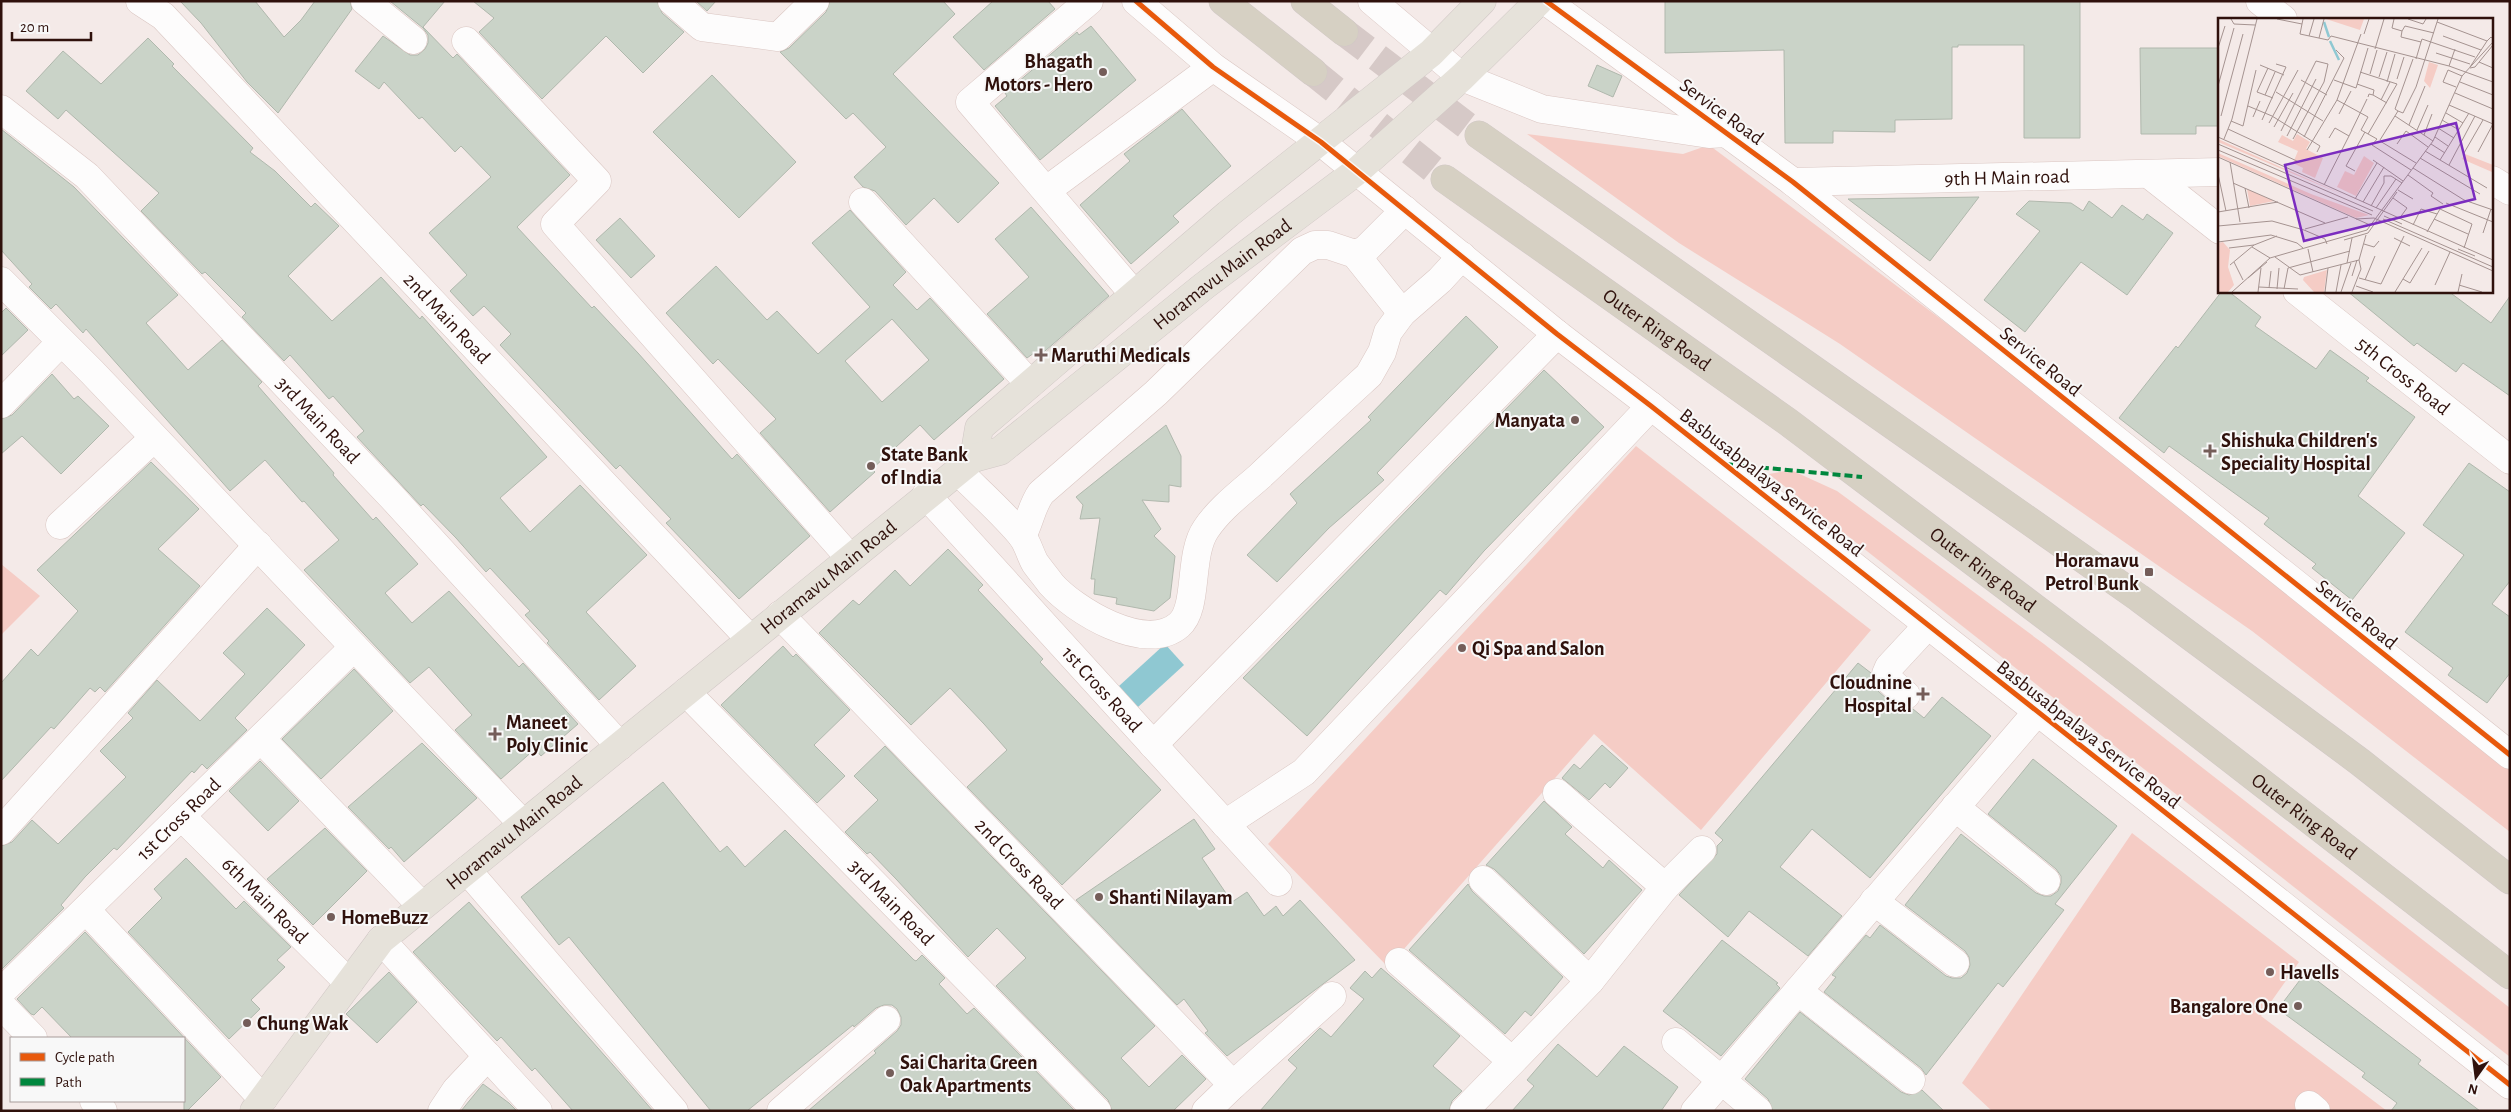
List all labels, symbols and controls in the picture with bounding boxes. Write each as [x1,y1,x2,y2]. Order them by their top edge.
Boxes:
scale bar [12,10,91,42]
inset map [2218,18,2494,292]
text: 20 m [20,20,49,35]
place label: Bhagath Motors - Hero [985,52,1093,95]
marker: Bhagath Motors - Hero [1097,66,1109,78]
street label: Service Road [1676,75,1767,149]
street label: 9th H Main road [1944,167,2070,189]
street label: Horamavu Main Road [1150,215,1295,334]
street label: 2nd Main Road [399,269,494,368]
street label: Outer Ring Road [1599,285,1714,375]
street label: Service Road [1996,323,2085,400]
street label: 5th Cross Road [2353,333,2453,419]
place label: Maruthi Medicals [1051,346,1191,366]
marker: Maruthi Medicals [1035,349,1047,361]
street label: 3rd Main Road [272,373,363,468]
street label: Basbusabpalaya Service Road [1676,405,1867,561]
place label: Manyata [1495,411,1565,431]
marker: Manyata [1569,414,1581,426]
place label: Shishuka Children's Speciality Hospital [2221,431,2378,474]
marker: Shishuka Children's Speciality Hospital [2203,444,2217,458]
place label: State Bank of India [881,445,968,488]
marker: State Bank of India [865,460,877,472]
street label: Horamavu Main Road [757,517,900,638]
street label: Outer Ring Road [1926,524,2040,616]
place label: Horamavu Petrol Bunk [2045,551,2140,594]
marker: Horamavu Petrol Bunk [2143,566,2155,578]
street label: Service Road [2312,576,2401,653]
place label: Qi Spa and Salon [1472,639,1605,660]
marker: Qi Spa and Salon [1456,642,1468,654]
street label: 1st Cross Road [1058,643,1145,736]
street label: Basbusabpalaya Service Road [1993,657,2184,813]
place label: Cloudnine Hospital [1830,673,1912,716]
marker: Cloudnine Hospital [1916,687,1930,701]
place label: Maneet Poly Clinic [506,713,588,756]
marker: Maneet Poly Clinic [488,727,502,741]
street label: Outer Ring Road [2248,770,2360,864]
street label: Horamavu Main Road [443,772,586,894]
street label: 1st Cross Road [133,774,225,864]
street label: 2nd Cross Road [971,815,1067,913]
street label: 6th Main Road [218,854,312,947]
street label: 3rd Main Road [845,856,937,949]
place label: Shanti Nilayam [1109,888,1233,908]
marker: Shanti Nilayam [1093,891,1105,903]
place label: HomeBuzz [341,908,428,928]
marker: HomeBuzz [325,911,337,923]
place label: Havells [2280,963,2340,983]
marker: Havells [2264,966,2276,978]
place label: Bangalore One [2170,997,2288,1017]
marker: Bangalore One [2292,1000,2304,1012]
place label: Chung Wak [257,1014,349,1034]
marker: Chung Wak [241,1017,253,1029]
legend [10,1037,185,1102]
text: Cycle path [55,1050,115,1065]
north arrow [2451,1052,2501,1102]
place label: Sai Charita Green Oak Apartments [900,1053,1038,1096]
marker: Sai Charita Green Oak Apartments [884,1067,896,1079]
text: Path [55,1075,82,1090]
text: N [2467,1081,2480,1097]

